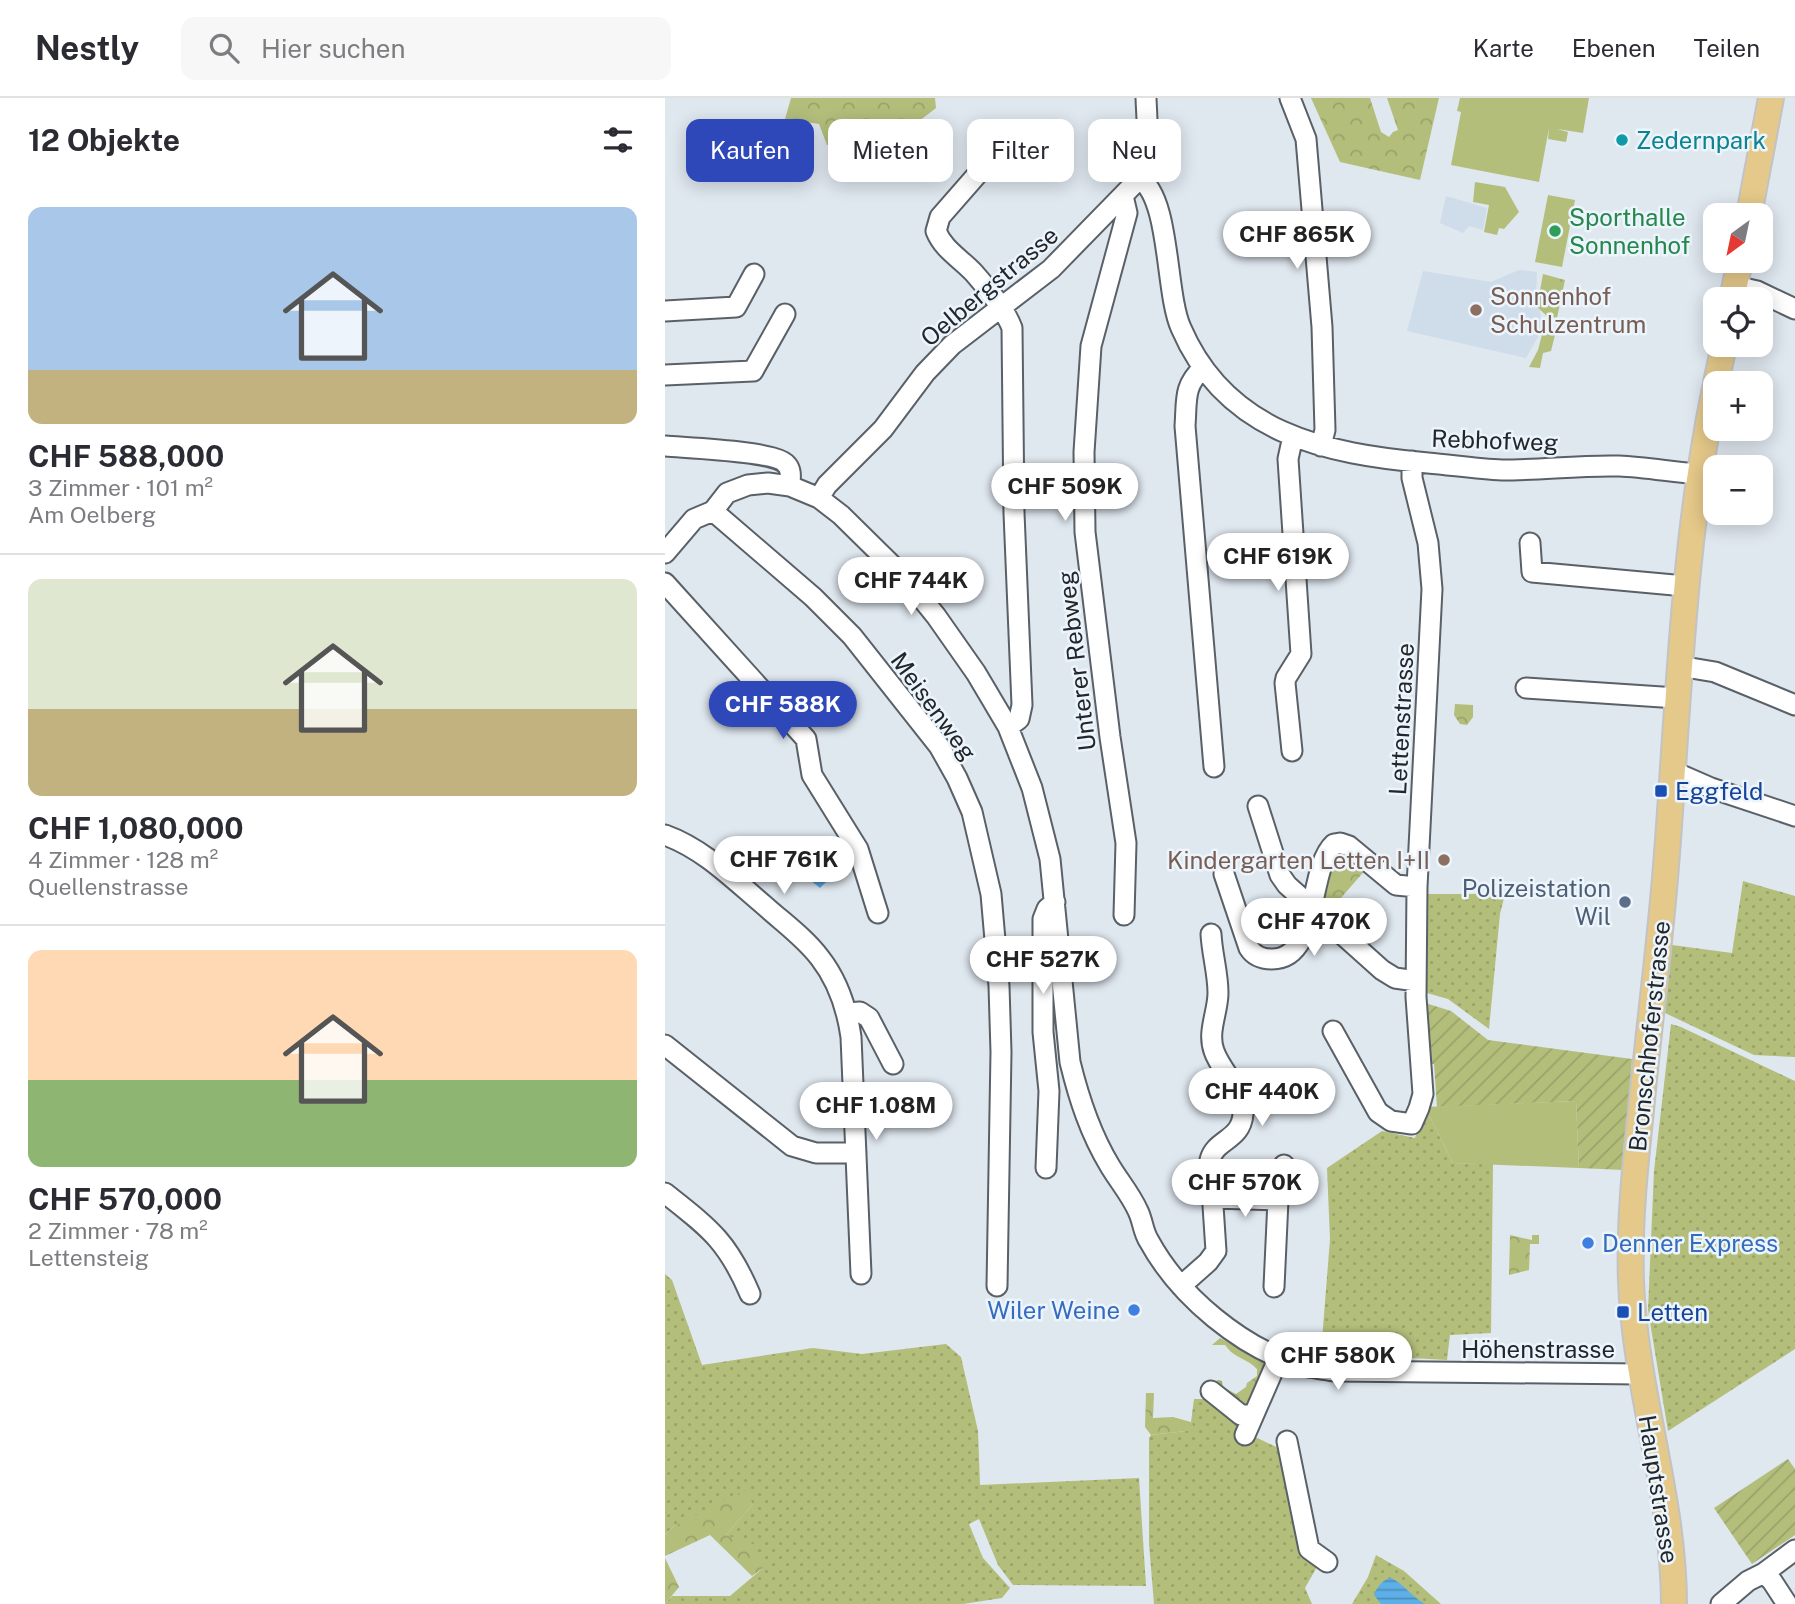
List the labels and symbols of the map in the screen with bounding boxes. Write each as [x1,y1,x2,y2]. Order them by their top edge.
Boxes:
place label: Zedernpark [1636,126,1766,154]
marker: Zedernpark [1614,132,1630,148]
place label: Sporthalle Sonnenhof [1569,203,1690,259]
north arrow [1703,203,1773,273]
pin: CHF 865K [1225,212,1369,271]
street label: Oelbergstrasse [915,220,1063,352]
marker: Sporthalle Sonnenhof [1547,223,1563,239]
place label: Sonnenhof Schulzentrum [1490,282,1646,338]
marker: Sonnenhof Schulzentrum [1468,302,1484,318]
street label: Rebhofweg [1431,424,1559,456]
pin: CHF 509K [993,464,1137,523]
pin: CHF 619K [1206,533,1350,593]
pin: CHF 744K [839,558,983,617]
street label: Unterer Rebweg [1051,569,1101,753]
street label: Lettenstrasse [1383,642,1419,796]
street label: Meisenweg [885,646,983,766]
pin: CHF 588K [711,682,855,741]
place label: Eggfeld [1675,777,1763,805]
marker: Eggfeld [1653,783,1669,799]
pin: CHF 761K [712,836,856,896]
place label: Kindergarten Letten I+II [1167,846,1430,874]
marker: Kindergarten Letten I+II [1436,852,1452,868]
place label: Polizeistation Wil [1462,874,1611,930]
marker: Polizeistation Wil [1617,894,1633,910]
pin: CHF 470K [1242,898,1386,958]
street label: Bronschhoferstrasse [1623,919,1675,1153]
pin: CHF 527K [971,936,1115,996]
pin: CHF 440K [1190,1068,1334,1128]
pin: CHF 1.08M [796,1082,956,1142]
pin: CHF 570K [1173,1160,1317,1219]
place label: Denner Express [1602,1229,1778,1257]
marker: Denner Express [1580,1235,1596,1251]
place label: Wiler Weine [987,1296,1120,1324]
place label: Letten [1637,1298,1708,1326]
marker: Wiler Weine [1126,1302,1142,1318]
marker: Letten [1615,1304,1631,1320]
pin: CHF 580K [1266,1332,1410,1392]
street label: Höhenstrasse [1461,1335,1615,1363]
street label: Hauptstrasse [1633,1413,1685,1565]

